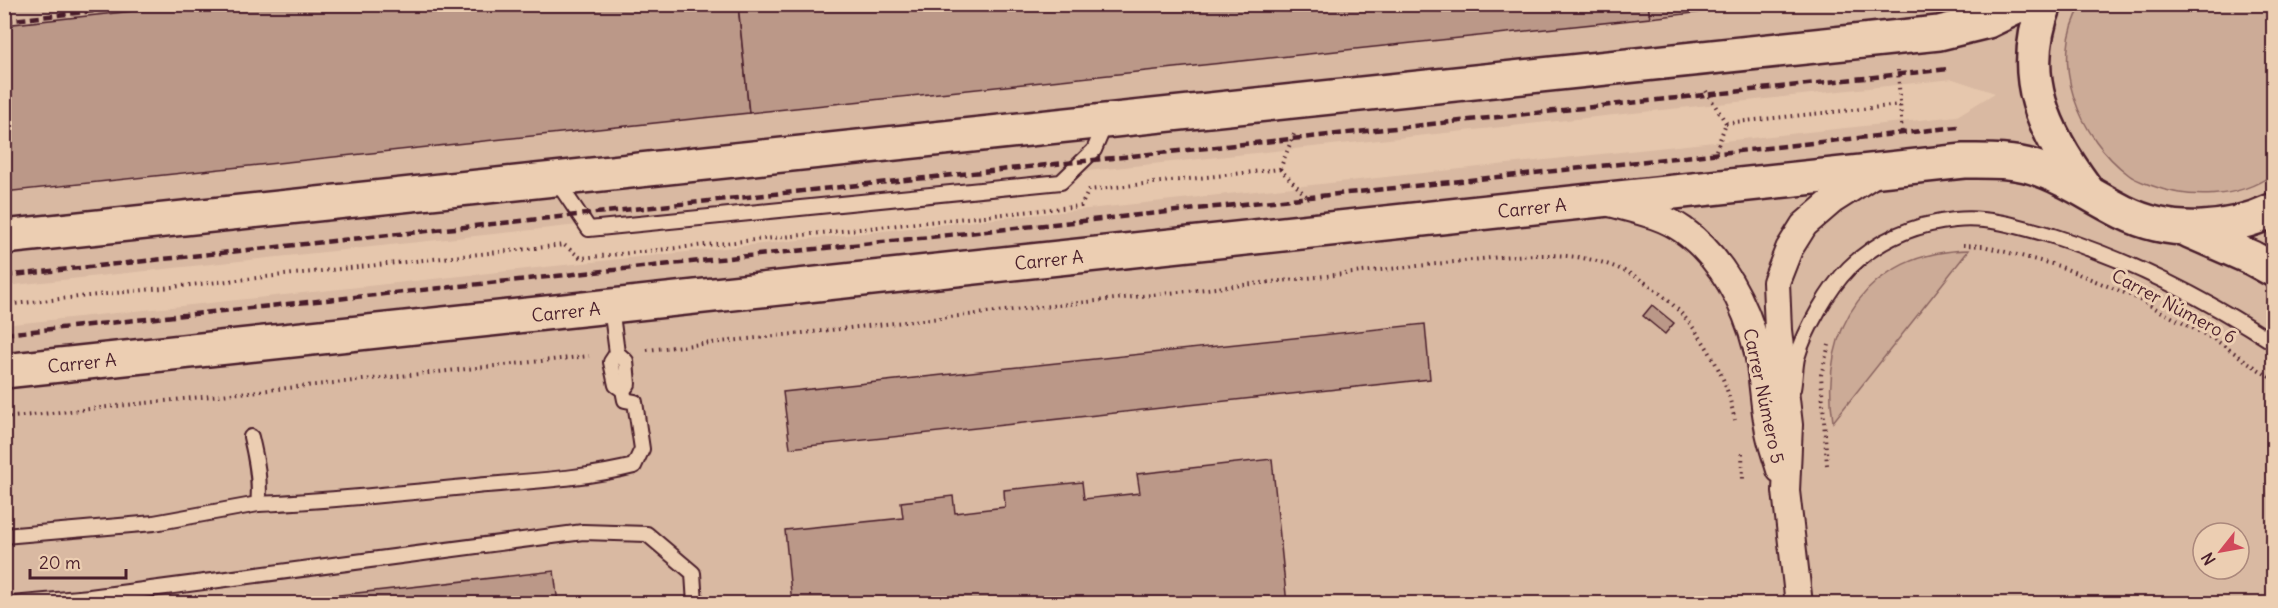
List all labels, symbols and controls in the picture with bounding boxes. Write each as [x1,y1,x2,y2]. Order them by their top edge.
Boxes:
street label: Carrer A [1496,193,1568,223]
street label: Carrer A [1013,245,1085,275]
street label: Carrer Número 6 [2108,264,2240,348]
street label: Carrer A [530,297,602,327]
street label: Carrer Número 5 [1738,326,1790,466]
street label: Carrer A [46,348,118,378]
north arrow [2191,521,2251,581]
scale bar [30,542,126,580]
text: N [2197,549,2220,569]
text: 20 m [39,551,81,574]

